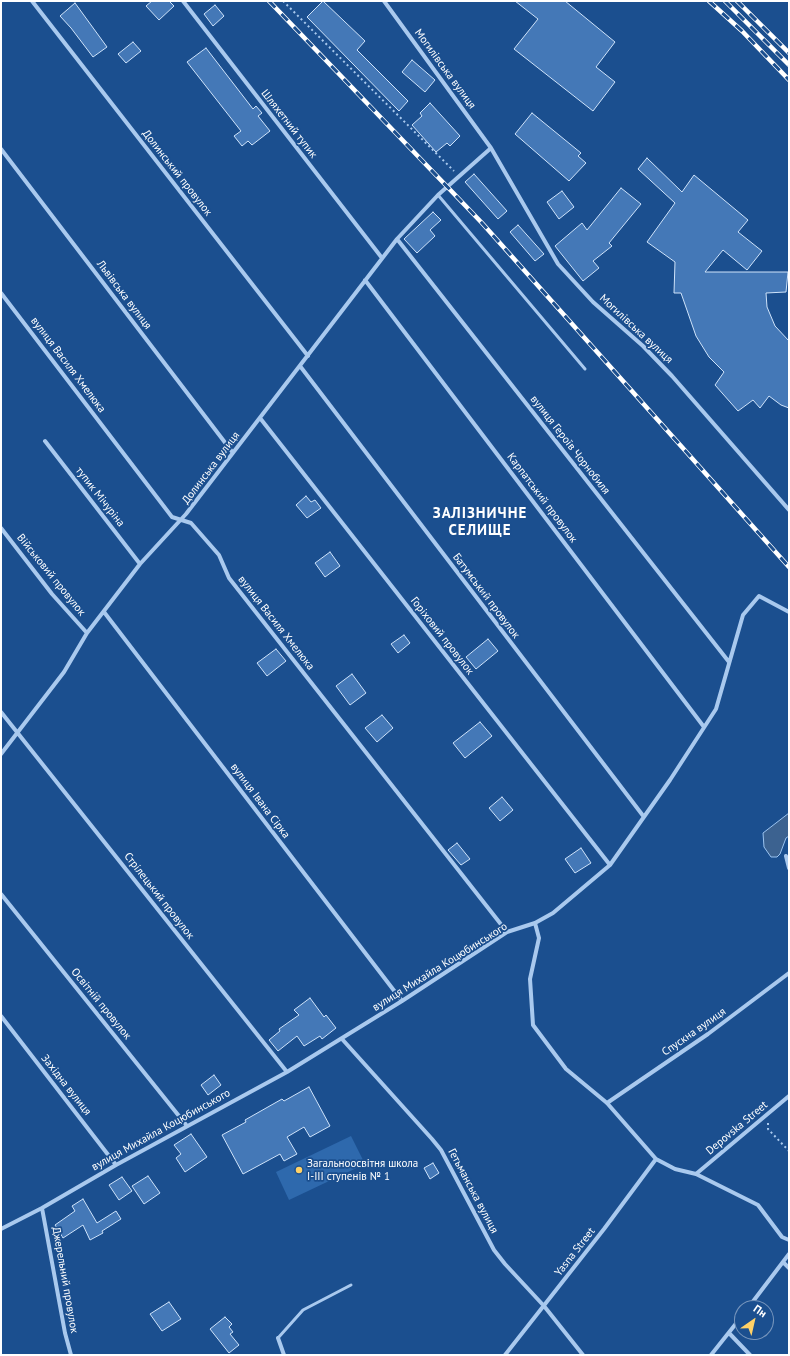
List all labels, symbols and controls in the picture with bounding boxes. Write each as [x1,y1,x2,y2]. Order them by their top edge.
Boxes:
street label: Могилівська вулиця [412,26,478,112]
street label: Шляхетний тупик [258,87,320,161]
street label: Долинський провулок [139,127,215,219]
street label: Львівська вулиця [94,258,154,332]
street label: Могилівська вулиця [597,292,675,366]
street label: вулиця Василя Хмелюка [28,315,108,415]
street label: вулиця Героїв Чорнобиля [527,393,613,497]
street label: Долинська вулиця [179,429,243,507]
street label: Карпатський провулок [504,451,580,545]
street label: тупик Мічуріна [73,465,127,529]
district label: ЗАЛІЗНИЧНЕ СЕЛИЩЕ [433,505,527,540]
street label: Військовий провулок [14,531,88,619]
street label: Батумський провулок [450,551,522,641]
street label: вулиця Василя Хмелюка [235,573,317,673]
street label: Горіховий провулок [408,594,476,678]
street label: вулиця Івана Сірка [227,761,293,841]
street label: Стрілецький провулок [121,850,197,942]
street label: вулиця Михайла Коцюбинського [370,920,510,1014]
street label: Освітній провулок [68,966,134,1042]
street label: Спускна вулиця [659,1005,729,1059]
street label: Західна вулиця [38,1052,94,1118]
street label: вулиця Михайла Коцюбинського [89,1086,233,1174]
street label: Depovska Street [704,1098,770,1158]
street label: Гетьманська вулиця [445,1146,501,1236]
place label: Загальноосвітня школа І-ІІІ ступенів № 1 [307,1157,418,1183]
marker: Загальноосвітня школа І-ІІІ ступенів № 1 [294,1165,304,1175]
street label: Yasna Street [552,1225,598,1279]
street label: Джерельний провулок [49,1226,81,1334]
north arrow [734,1300,774,1340]
text: Пн [751,1301,769,1320]

